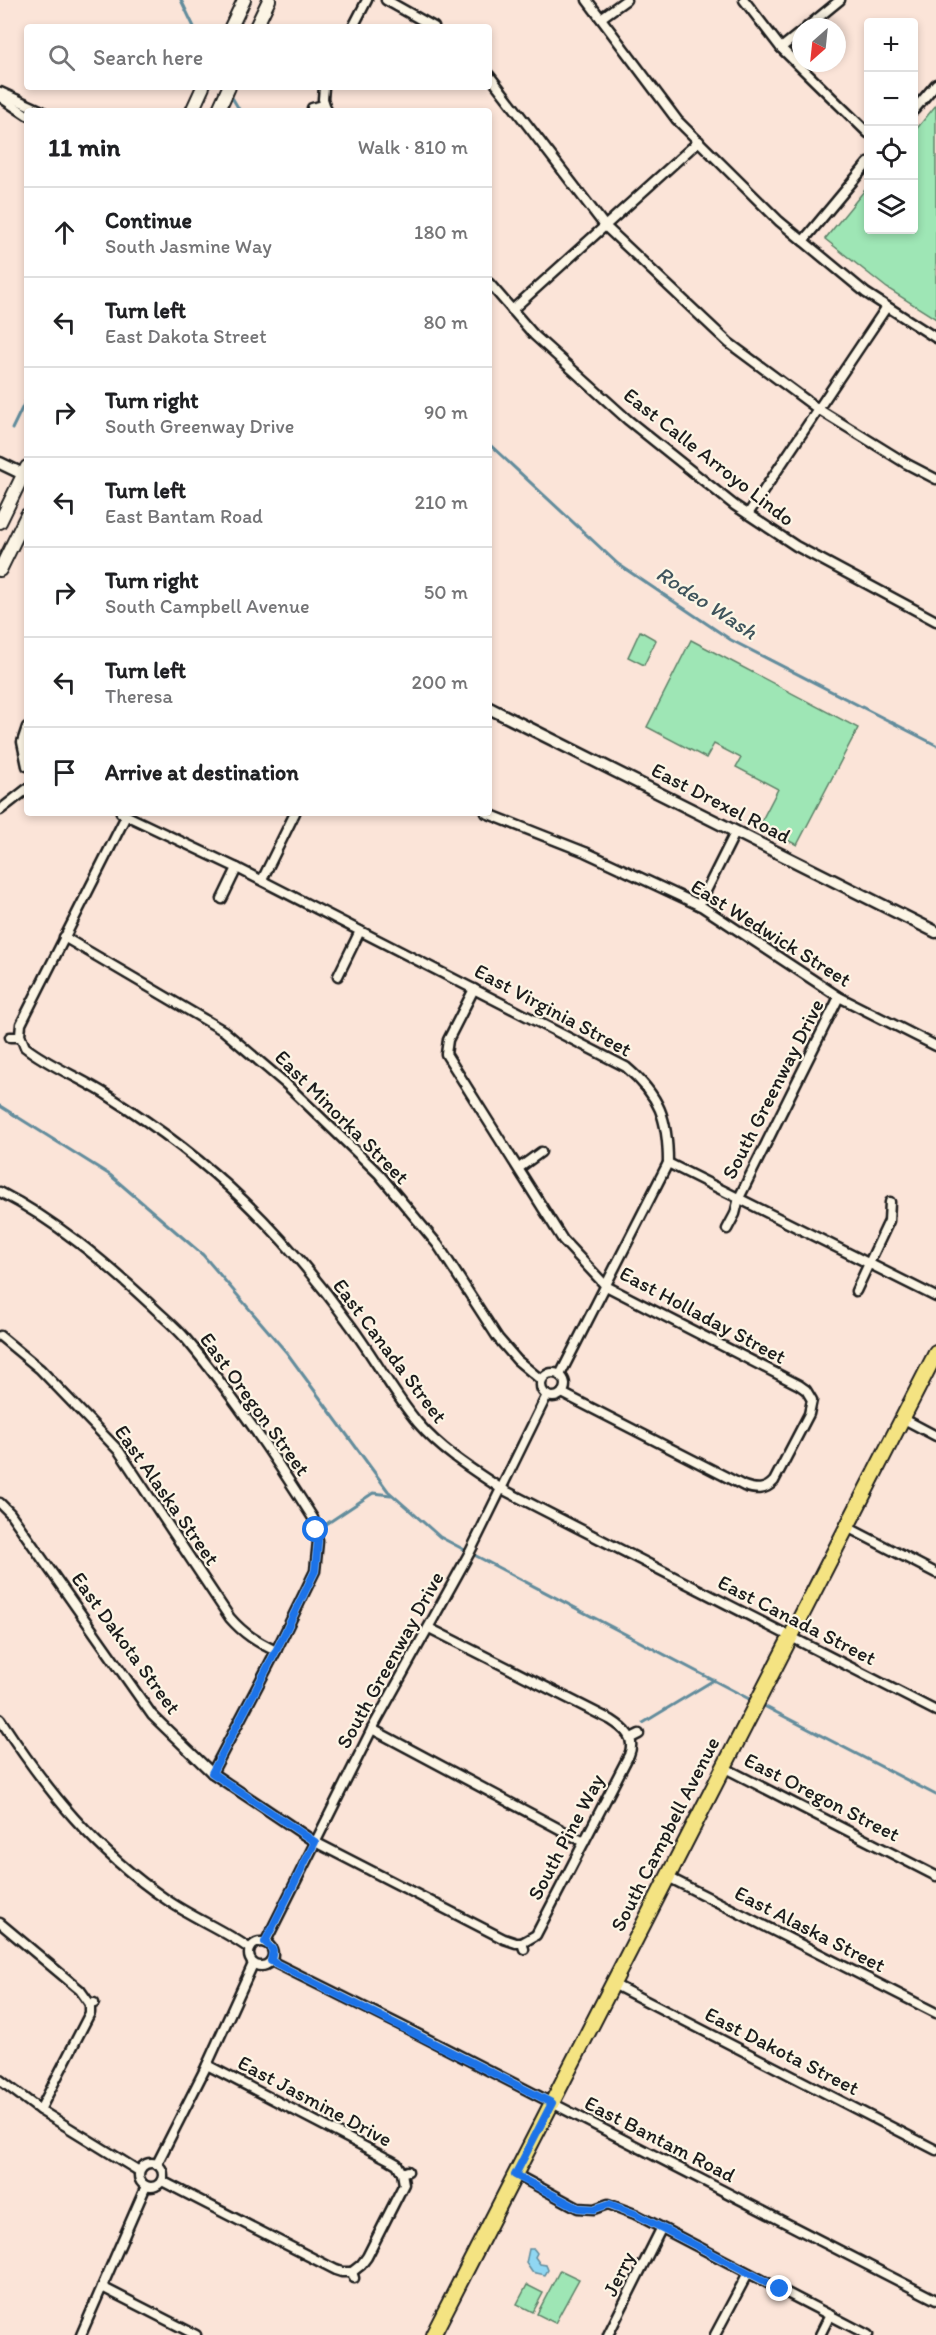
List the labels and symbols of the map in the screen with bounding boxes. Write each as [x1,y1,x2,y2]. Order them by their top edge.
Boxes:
north arrow [792,18,846,72]
street label: East Calle Arroyo Lindo [619,382,800,531]
water label: Rodeo Wash [651,560,763,645]
street label: East Drexel Road [647,757,796,849]
street label: East Wedwick Street [687,873,856,992]
street label: East Virginia Street [470,958,636,1062]
street label: South Greenway Drive [716,995,829,1183]
street label: East Minorka Street [270,1044,415,1189]
street label: East Holladay Street [616,1260,791,1369]
street label: East Canada Street [328,1274,453,1428]
street label: East Oregon Street [195,1327,316,1480]
street label: East Alaska Street [110,1420,225,1570]
route start [302,1516,328,1542]
street label: East Dakota Street [66,1567,186,1719]
street label: South Greenway Drive [330,1567,449,1753]
street label: East Canada Street [714,1569,881,1670]
street label: South Campbell Avenue [605,1732,724,1935]
street label: East Oregon Street [740,1747,904,1847]
street label: South Pine Way [522,1769,609,1904]
street label: East Alaska Street [731,1880,890,1977]
street label: East Dakota Street [701,2001,864,2100]
street label: East Jasmine Drive [234,2049,397,2152]
street label: East Bantam Road [581,2090,740,2188]
street label: Jerry [597,2247,640,2300]
route end [766,2275,792,2301]

